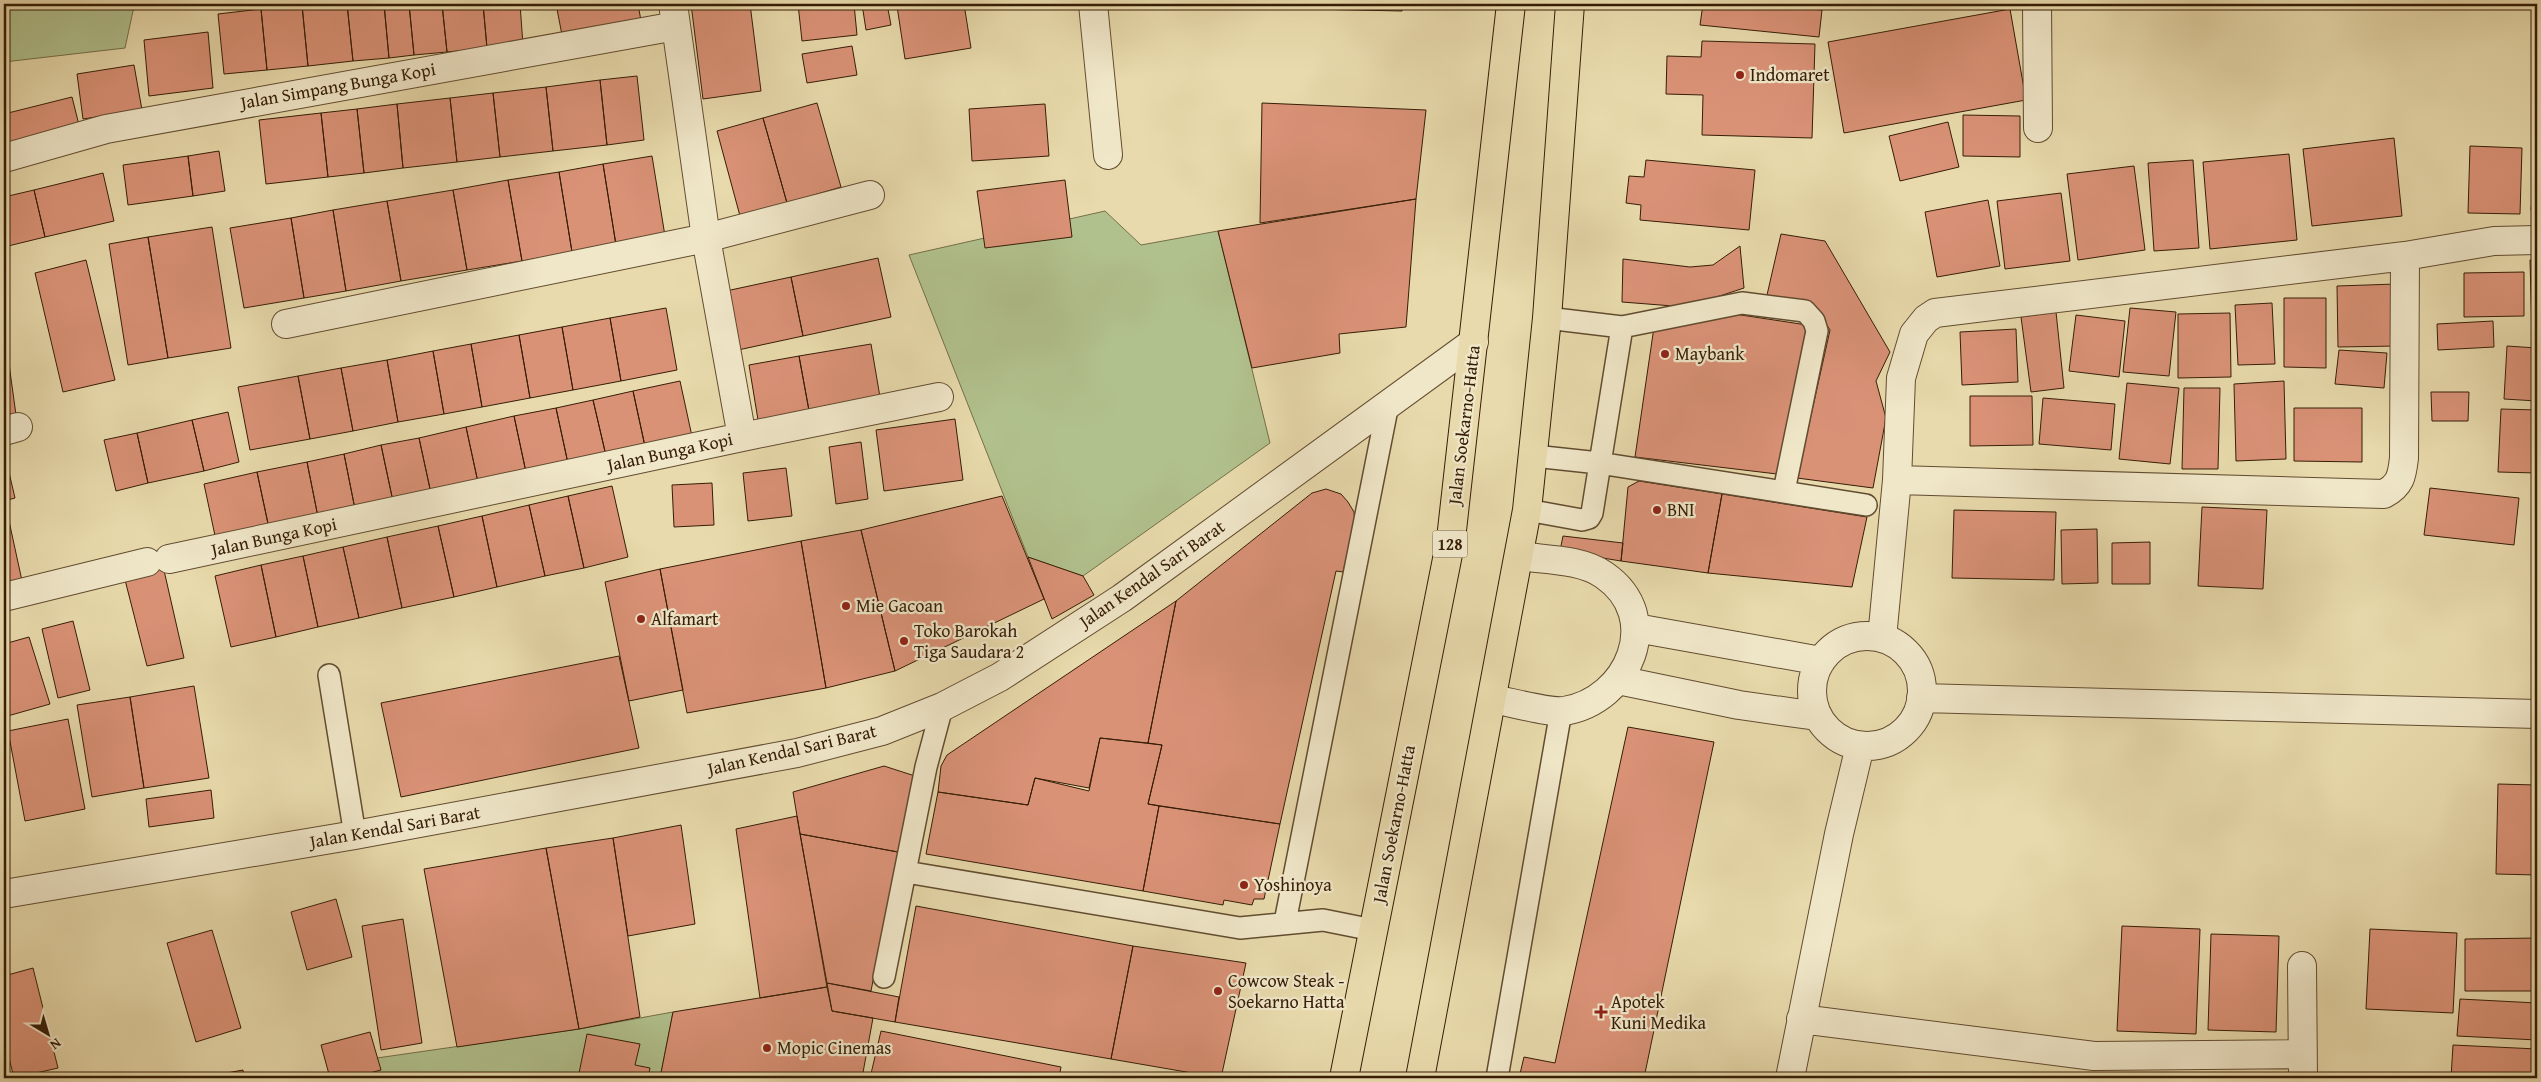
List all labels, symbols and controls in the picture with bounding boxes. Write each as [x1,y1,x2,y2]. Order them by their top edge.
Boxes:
street label: Jalan Simpang Bunga Kopi [236,55,438,116]
place label: Indomaret [1750,61,1830,88]
marker: Indomaret [1734,69,1746,81]
place label: Maybank [1675,340,1745,367]
street label: Jalan Soekarno-Hatta [1440,343,1487,508]
marker: Maybank [1659,348,1671,360]
street label: Jalan Bunga Kopi [603,425,735,478]
place label: BNI [1667,496,1695,523]
marker: BNI [1651,504,1663,516]
street label: Jalan Bunga Kopi [207,510,339,563]
street label: Jalan Kendal Sari Barat [1072,513,1231,635]
road number: 128 [1432,530,1468,558]
place label: Mie Gacoan [856,592,943,619]
marker: Mie Gacoan [840,600,852,612]
place label: Alfamart [651,605,719,632]
marker: Alfamart [635,613,647,625]
place label: Toko Barokah Tiga Saudara 2 [914,617,1024,665]
marker: Toko Barokah Tiga Saudara 2 [898,635,910,647]
street label: Jalan Kendal Sari Barat [703,717,880,783]
street label: Jalan Soekarno-Hatta [1365,742,1422,907]
street label: Jalan Kendal Sari Barat [306,798,483,855]
place label: Yoshinoya [1254,871,1332,898]
marker: Yoshinoya [1238,879,1250,891]
place label: Cowcow Steak - Soekarno Hatta [1228,967,1345,1015]
marker: Cowcow Steak - Soekarno Hatta [1212,985,1224,997]
place label: Apotek Kuni Medika [1611,988,1707,1036]
marker: Apotek Kuni Medika [1595,1006,1607,1018]
north arrow [22,1010,72,1060]
text: N [46,1033,66,1055]
place label: Mopic Cinemas [777,1034,891,1061]
marker: Mopic Cinemas [761,1042,773,1054]

